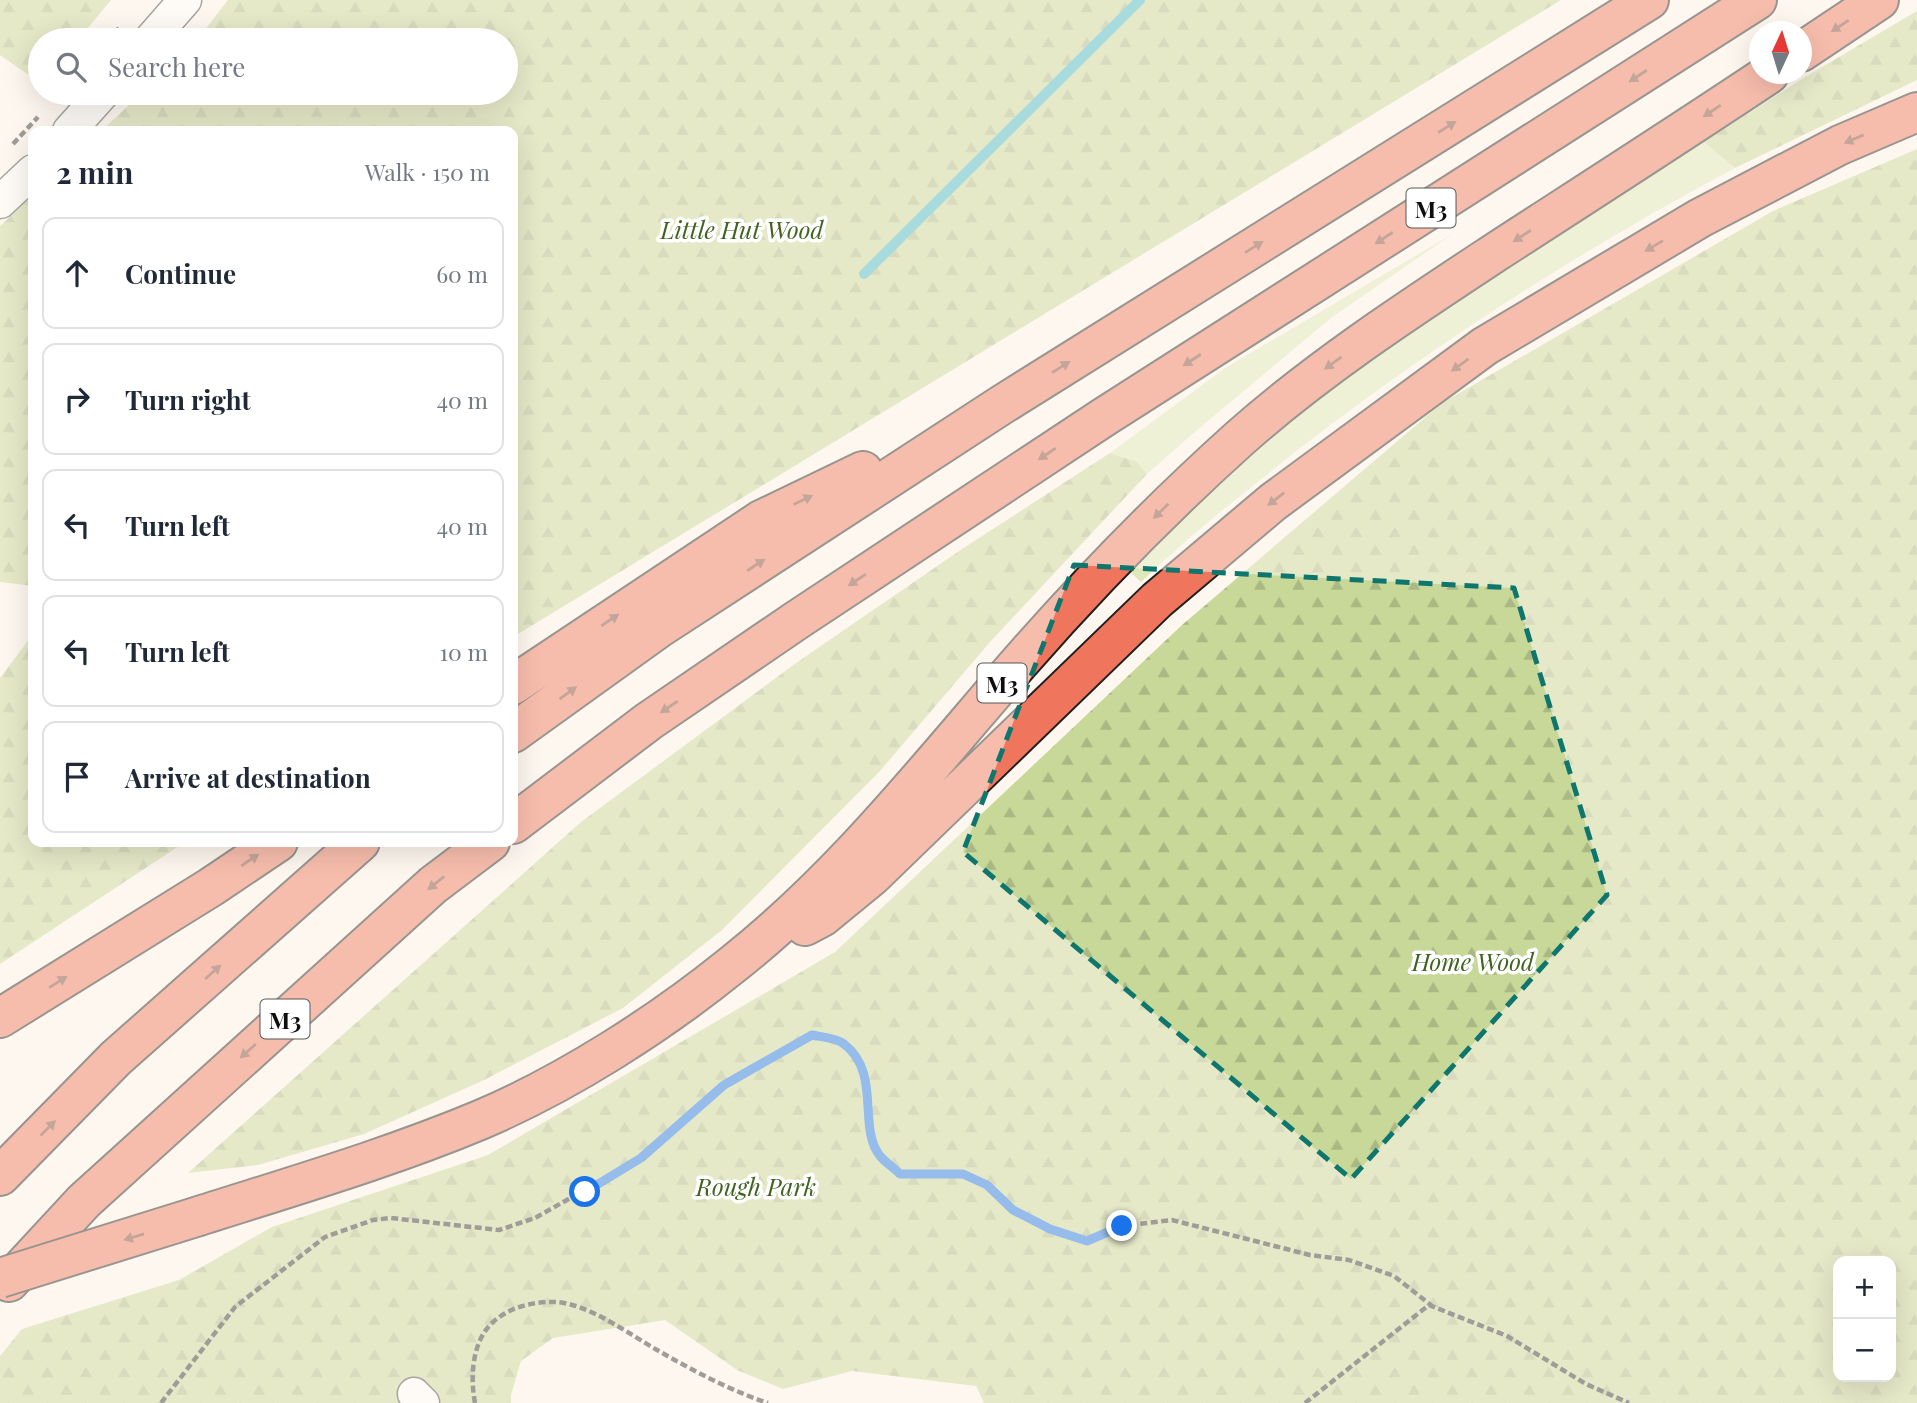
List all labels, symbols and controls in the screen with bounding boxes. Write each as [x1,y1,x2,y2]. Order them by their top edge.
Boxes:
one-way arrow [1831,19,1850,32]
north arrow [1749,21,1812,84]
search box [28,28,518,105]
icon: search [52,48,90,86]
text: Search here [108,49,245,84]
one-way arrow [1628,70,1648,83]
one-way arrow [1703,105,1722,118]
one-way arrow [1437,120,1457,133]
one-way arrow [1844,134,1865,145]
text: 2 min [56,152,133,192]
text: Walk · 150 m [365,156,490,187]
road number: M3 [1406,188,1456,228]
park label: Little Hut Wood [659,213,824,245]
one-way arrow [1512,229,1531,242]
one-way arrow [1375,231,1394,244]
one-way arrow [1244,240,1264,253]
one-way arrow [1644,240,1663,252]
icon: ahead [58,254,96,292]
text: Continue [125,256,236,291]
text: 60 m [436,258,488,289]
one-way arrow [1183,354,1202,367]
one-way arrow [1324,356,1343,370]
one-way arrow [1451,357,1469,371]
one-way arrow [1051,361,1071,374]
icon: right [58,380,96,418]
text: Turn right [125,382,251,417]
text: 40 m [437,384,488,415]
one-way arrow [1038,447,1056,461]
one-way arrow [1268,492,1286,507]
one-way arrow [793,494,813,506]
one-way arrow [1153,503,1170,519]
icon: left [58,506,96,544]
text: Turn left [125,508,230,543]
text: 40 m [437,510,488,541]
one-way arrow [746,558,766,571]
one-way arrow [848,573,866,587]
one-way arrow [601,614,620,627]
icon: left [58,632,96,670]
text: Turn left [125,634,230,669]
text: 10 m [440,636,488,667]
road number: M3 [978,664,1026,702]
one-way arrow [559,686,577,700]
one-way arrow [660,700,678,714]
icon: arrive [58,758,96,796]
text: Arrive at destination [125,760,371,795]
one-way arrow [240,854,260,867]
one-way arrow [427,876,445,891]
park label: Home Wood [1411,945,1535,977]
one-way arrow [205,964,222,980]
one-way arrow [48,976,67,989]
road number: M3 [260,1000,310,1038]
one-way arrow [240,1043,257,1059]
one-way arrow [39,1120,56,1136]
park label: Rough Park [695,1170,816,1202]
route start [569,1176,600,1207]
route end [1106,1210,1137,1241]
one-way arrow [123,1232,144,1242]
map controls [1833,1256,1896,1382]
button: + [1833,1256,1896,1319]
button: − [1833,1319,1896,1382]

